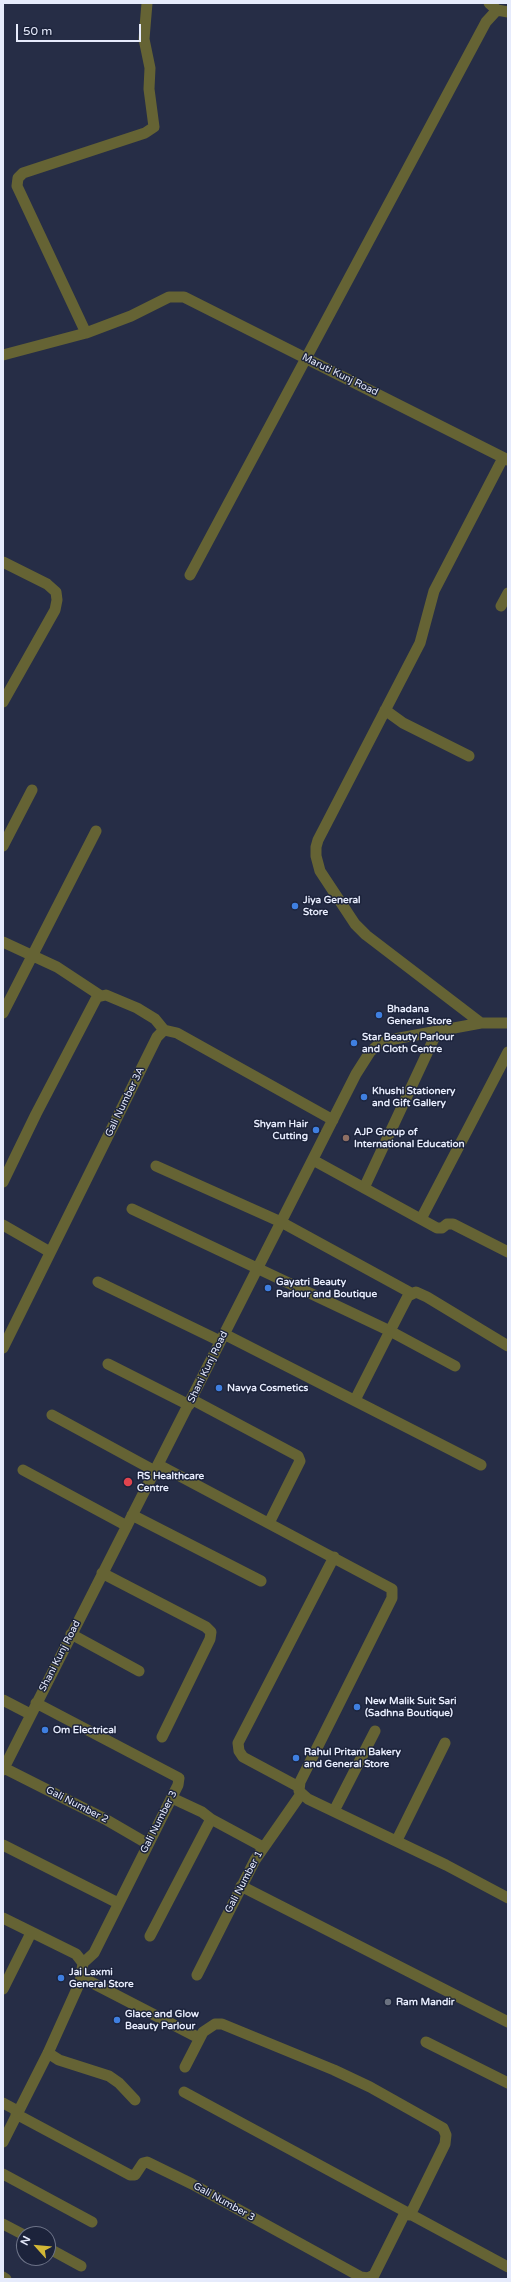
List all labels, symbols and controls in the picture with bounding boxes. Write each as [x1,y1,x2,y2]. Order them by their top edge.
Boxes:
scale bar [18,16,143,42]
text: 50 m [23,24,52,38]
street label: Maruti Kunj Road [300,351,380,399]
place label: Jiya General Store [303,894,361,918]
marker: Jiya General Store [290,901,300,911]
place label: Bhadana General Store [387,1003,452,1026]
marker: Bhadana General Store [374,1010,384,1020]
place label: Star Beauty Parlour and Cloth Centre [362,1031,454,1054]
marker: Star Beauty Parlour and Cloth Centre [349,1038,359,1048]
street label: Gali Number 3A [103,1065,147,1139]
place label: Khushi Stationery and Gift Gallery [372,1085,455,1108]
marker: Khushi Stationery and Gift Gallery [359,1092,369,1102]
place label: Shyam Hair Cutting [254,1118,308,1142]
marker: Shyam Hair Cutting [311,1125,321,1135]
place label: AJP Group of International Education [354,1126,465,1150]
marker: AJP Group of International Education [341,1133,351,1143]
place label: Gayatri Beauty Parlour and Boutique [276,1276,377,1300]
marker: Gayatri Beauty Parlour and Boutique [263,1283,273,1293]
street label: Shani Kunj Road [185,1329,231,1405]
place label: Navya Cosmetics [227,1382,308,1394]
marker: Navya Cosmetics [214,1383,224,1393]
place label: RS Healthcare Centre [137,1470,204,1494]
marker: RS Healthcare Centre [122,1476,134,1488]
street label: Shani Kunj Road [37,1618,83,1694]
place label: New Malik Suit Sari (Sadhna Boutique) [365,1695,456,1718]
marker: New Malik Suit Sari (Sadhna Boutique) [352,1702,362,1712]
place label: Om Electrical [53,1724,116,1736]
marker: Om Electrical [40,1725,50,1735]
place label: Rahul Pritam Bakery and General Store [304,1746,401,1770]
marker: Rahul Pritam Bakery and General Store [291,1753,301,1763]
street label: Gali Number 2 [44,1784,110,1826]
street label: Gali Number 3 [138,1789,180,1855]
street label: Gali Number 1 [223,1849,265,1915]
place label: Jai Laxmi General Store [69,1966,134,1990]
marker: Jai Laxmi General Store [56,1973,66,1983]
place label: Ram Mandir [396,1996,455,2008]
marker: Ram Mandir [383,1997,393,2007]
place label: Glace and Glow Beauty Parlour [125,2008,199,2032]
marker: Glace and Glow Beauty Parlour [112,2015,122,2025]
street label: Gali Number 3 [191,2180,257,2224]
north arrow [16,2226,56,2266]
text: N [18,2234,34,2248]

